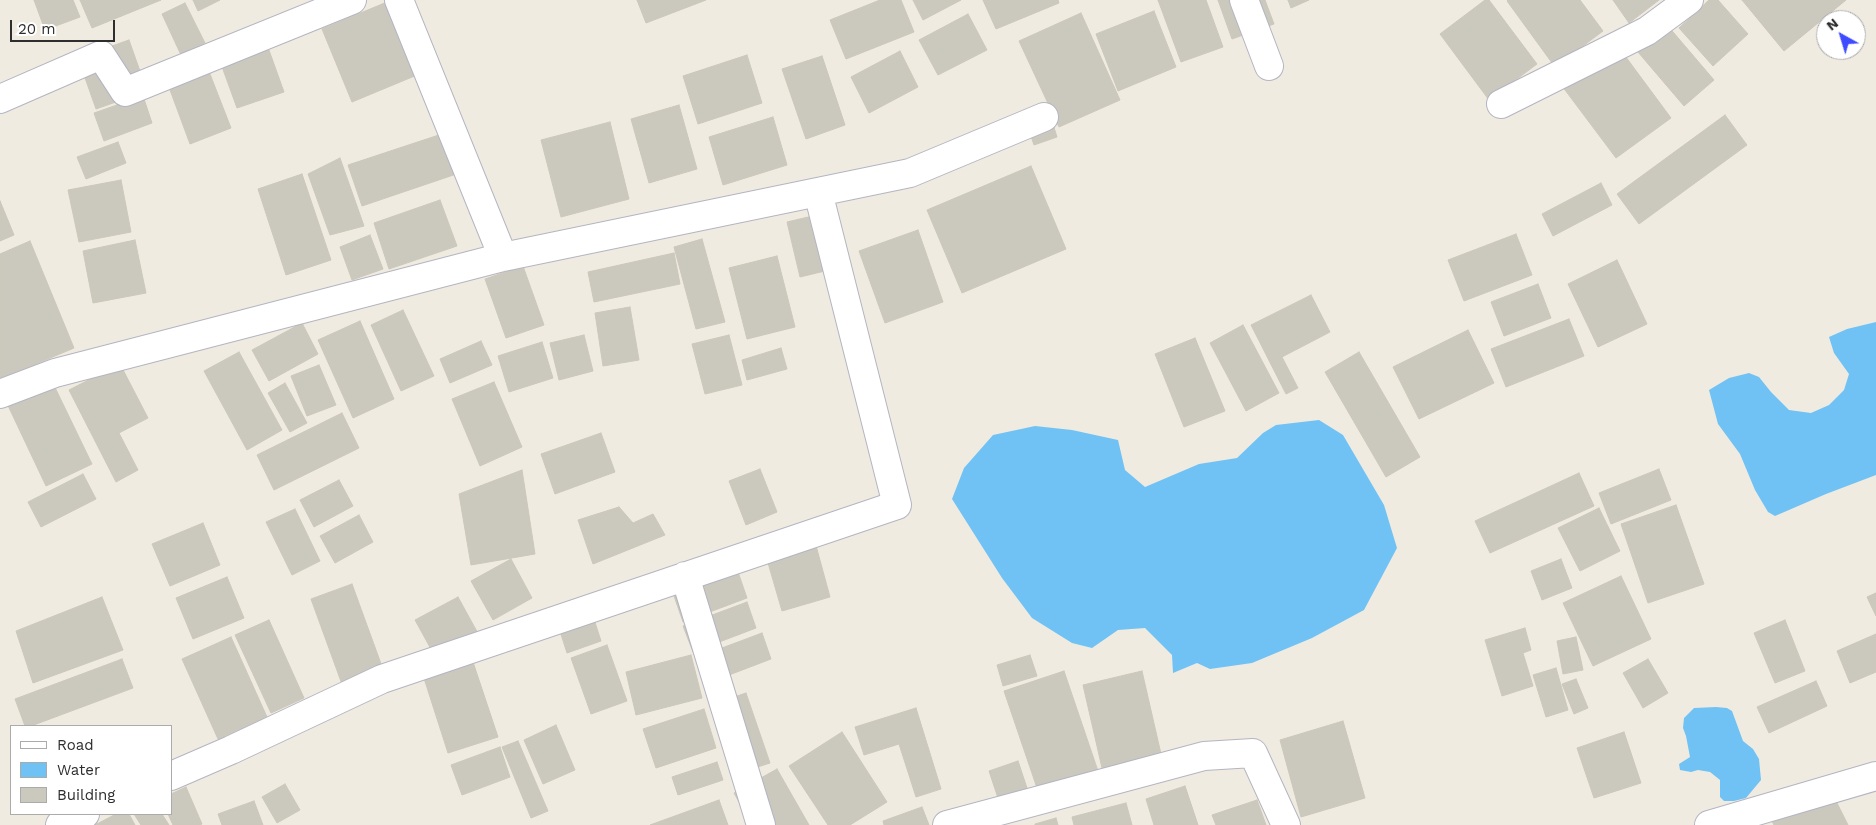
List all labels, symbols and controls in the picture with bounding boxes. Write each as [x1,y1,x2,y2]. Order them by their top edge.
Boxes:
scale bar [12,10,118,42]
north arrow [1816,10,1866,60]
text: N [1823,15,1841,34]
text: 20 m [18,20,56,38]
legend [10,725,172,815]
text: Road [57,736,94,754]
text: Water [57,761,100,779]
text: Building [57,786,115,804]

